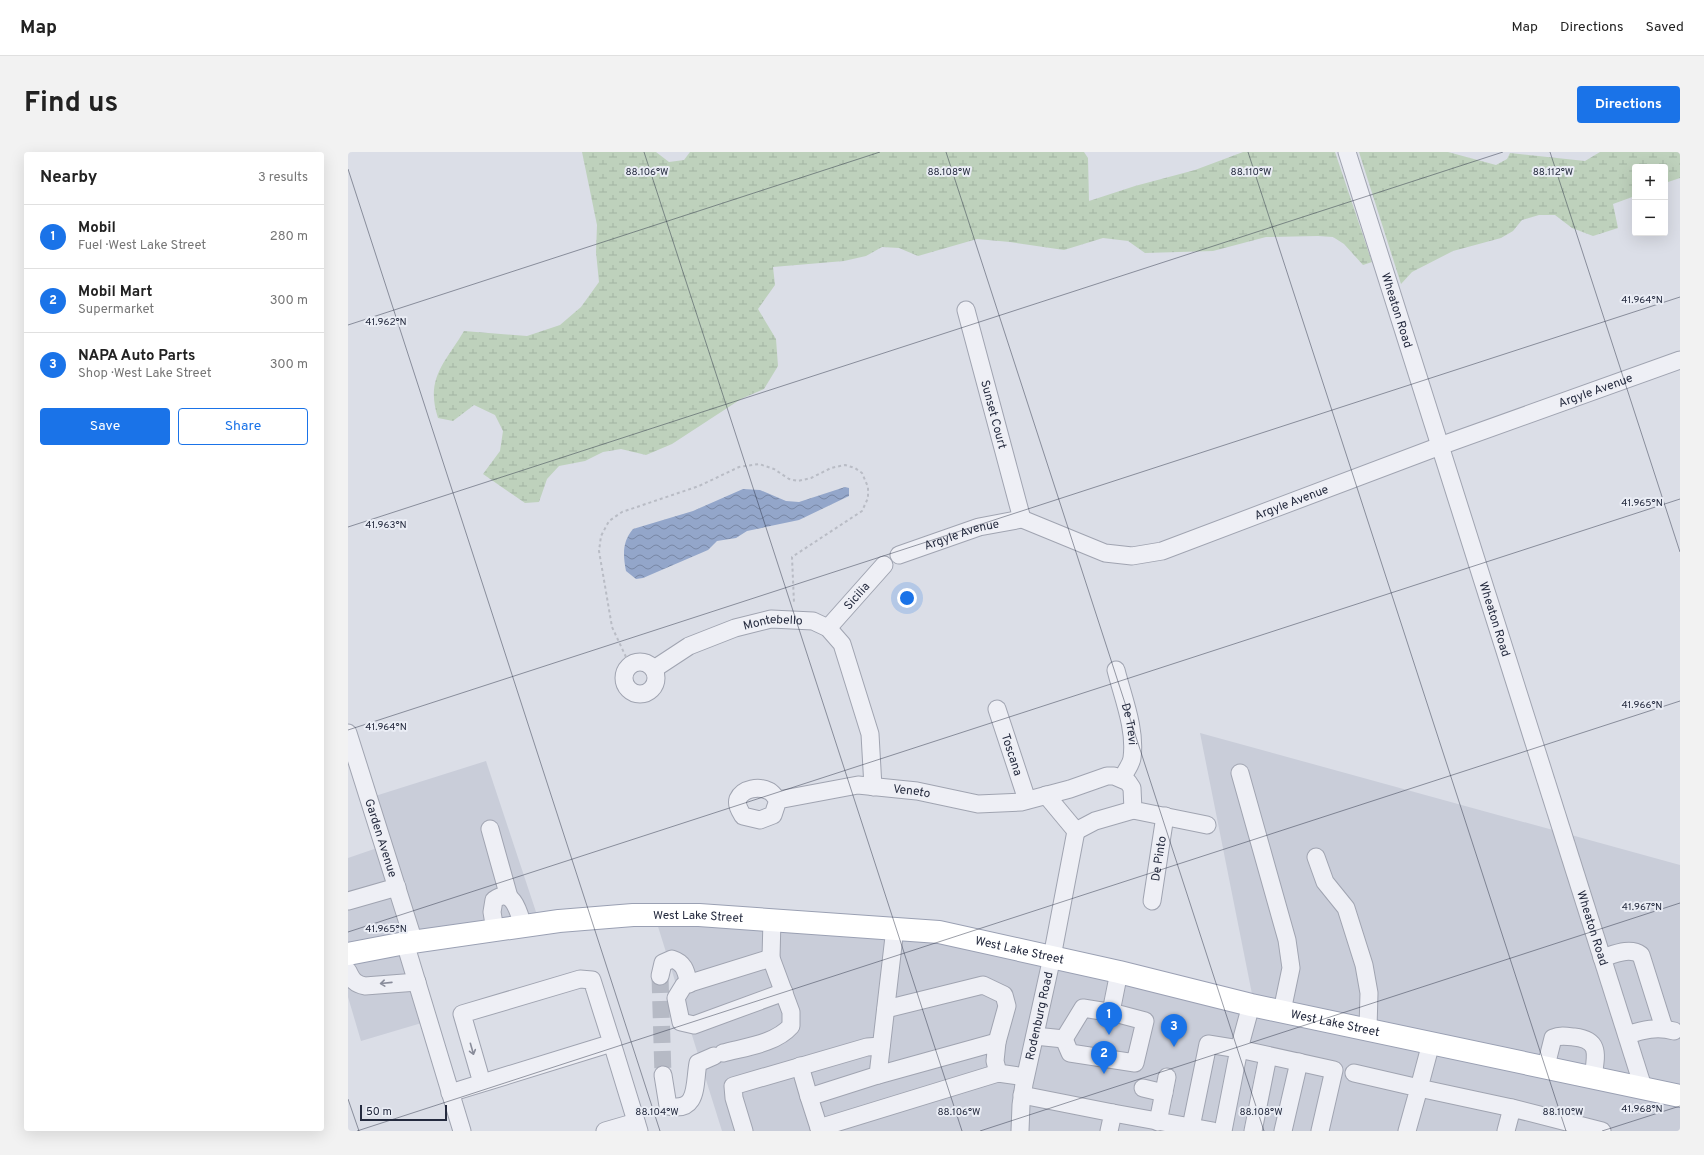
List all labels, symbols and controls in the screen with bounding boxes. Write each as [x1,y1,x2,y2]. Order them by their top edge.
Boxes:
text: Map [20,16,57,40]
text: Map [1512,19,1538,36]
text: Directions [1560,19,1624,36]
text: Saved [1646,19,1684,36]
text: Find us [24,86,118,122]
button: Directions [1577,86,1680,123]
map controls [1632,164,1668,236]
button: + [1632,164,1668,200]
text: 88.106°W [625,166,669,179]
text: 88.108°W [927,166,971,179]
text: 88.110°W [1231,166,1271,179]
text: 88.112°W [1533,166,1573,179]
text: Nearby [40,167,97,189]
text: 3 results [258,170,308,186]
button: − [1632,200,1668,236]
text: Mobil [78,219,116,238]
text: 1 [50,229,56,245]
text: 280 m [270,229,308,245]
text: Fuel · West Lake Street [78,238,206,254]
street label: Wheaton Road [1377,271,1416,350]
text: Mobil Mart [78,283,152,302]
text: 2 [49,293,57,309]
text: 300 m [270,293,308,309]
text: 41.964°N [1621,294,1663,307]
text: Supermarket [78,302,154,318]
text: 41.962°N [365,316,407,329]
text: NAPA Auto Parts [78,347,195,366]
text: 3 [49,357,57,373]
text: 300 m [270,357,308,373]
text: Shop · West Lake Street [78,366,212,382]
street label: Argyle Avenue [1556,371,1635,412]
street label: Sunset Court [976,378,1010,451]
button: Save [40,408,170,445]
button: Share [178,408,308,445]
street label: Argyle Avenue [1252,482,1331,524]
text: 41.965°N [1621,497,1663,510]
street label: Argyle Avenue [922,516,1001,555]
text: 41.963°N [365,519,407,532]
street label: Sicilia [841,579,874,614]
street label: Wheaton Road [1475,580,1513,659]
your location [897,588,917,608]
street label: Montebello [742,612,803,635]
text: 41.966°N [1621,699,1663,712]
street label: De Trevi [1117,702,1140,746]
text: 41.964°N [365,721,407,734]
street label: Toscana [997,732,1025,778]
street label: Veneto [892,782,932,803]
street label: Garden Avenue [360,797,400,880]
street label: De Pinto [1148,835,1171,882]
street label: Wheaton Road [1572,889,1611,968]
text: 41.967°N [1622,901,1662,914]
street label: West Lake Street [653,908,744,927]
text: 41.965°N [365,923,407,936]
street label: West Lake Street [973,933,1065,969]
street label: Rodenburg Road [1022,970,1058,1062]
one-way arrow [380,979,393,987]
pin: 1 [1096,1002,1122,1035]
street label: West Lake Street [1289,1007,1381,1041]
pin: 3 [1161,1014,1187,1047]
pin: 2 [1091,1041,1117,1074]
one-way arrow [469,1042,476,1055]
scale bar [360,1103,447,1122]
text: 41.968°N [1621,1103,1663,1116]
text: 50 m [366,1105,392,1119]
text: 88.104°W [635,1106,679,1119]
text: 88.106°W [937,1106,981,1119]
text: 88.108°W [1239,1106,1283,1119]
text: 88.110°W [1543,1106,1583,1119]

